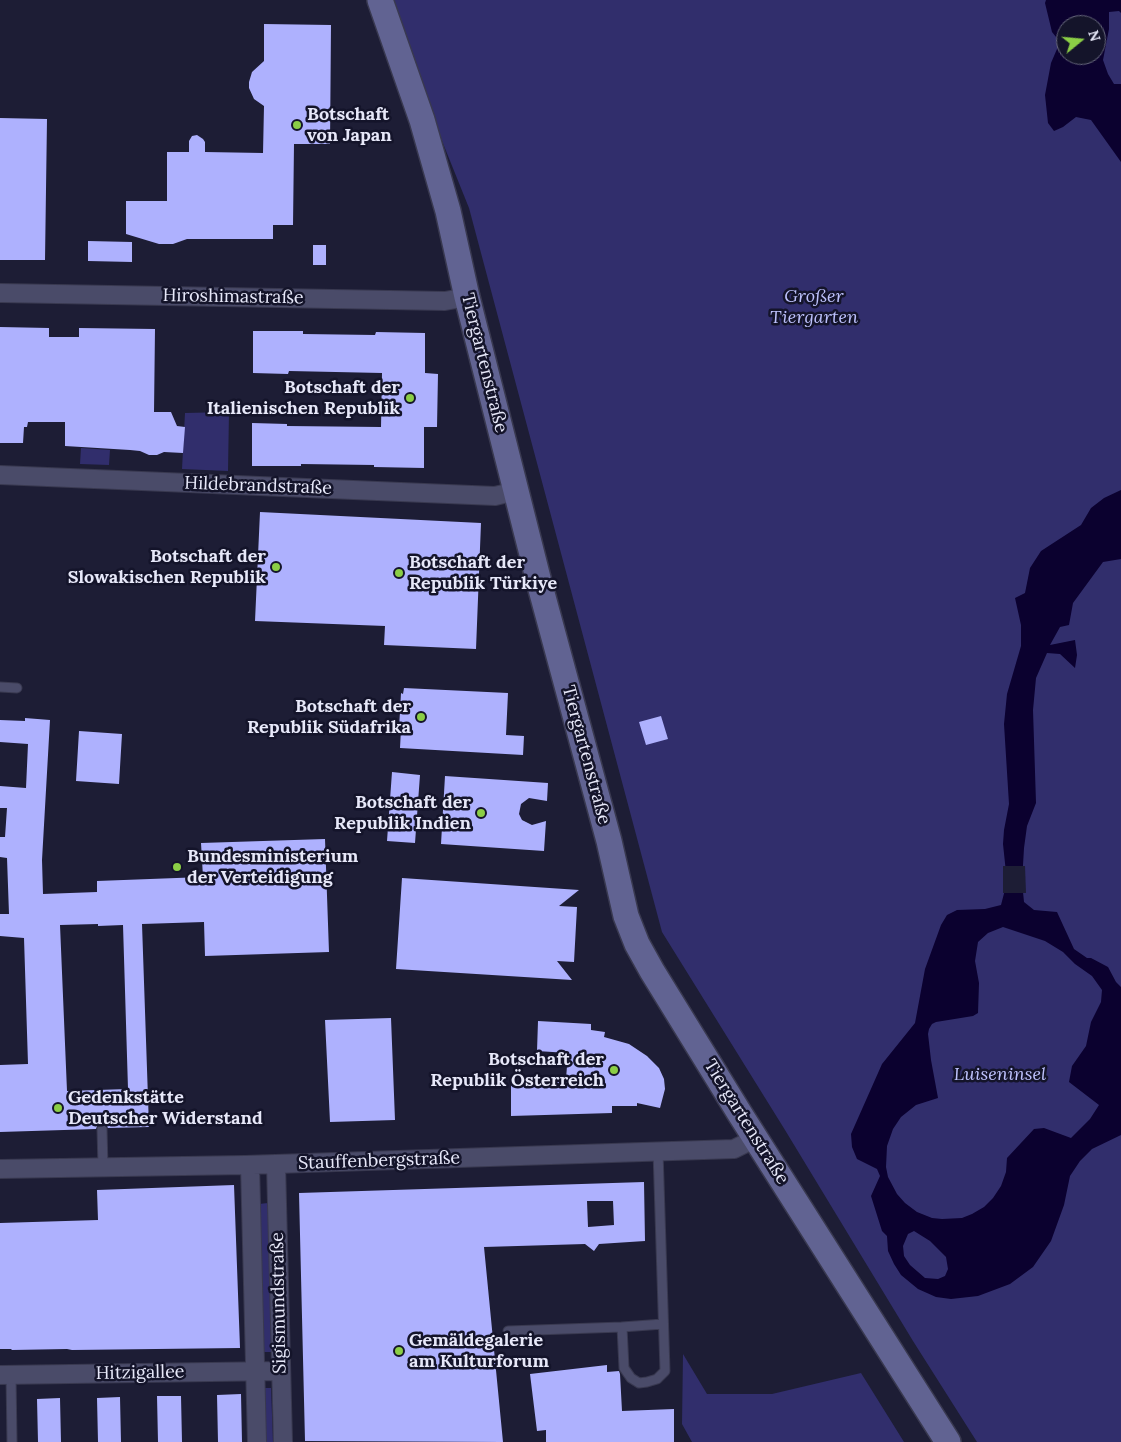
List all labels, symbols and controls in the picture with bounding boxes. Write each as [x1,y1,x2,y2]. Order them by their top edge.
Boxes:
north arrow [1056,15,1106,65]
text: N [1084,28,1105,44]
place label: Botschaft von Japan [307,104,392,146]
marker: Botschaft von Japan [291,119,303,131]
street label: Hiroshimastraße [162,285,304,309]
park label: Großer Tiergarten [770,286,858,328]
street label: Tiergartenstraße [456,291,512,435]
place label: Botschaft der Italienischen Republik [207,377,400,419]
marker: Botschaft der Italienischen Republik [404,392,416,404]
street label: Hildebrandstraße [184,473,332,499]
place label: Botschaft der Slowakischen Republik [68,546,266,588]
place label: Botschaft der Republik Türkiye [409,552,557,594]
marker: Botschaft der Slowakischen Republik [270,561,282,573]
marker: Botschaft der Republik Türkiye [393,567,405,579]
street label: Tiergartenstraße [557,683,615,827]
place label: Botschaft der Republik Südafrika [247,696,411,739]
marker: Botschaft der Republik Südafrika [415,711,427,723]
place label: Botschaft der Republik Indien [334,792,471,834]
marker: Botschaft der Republik Indien [475,807,487,819]
place label: Bundesministerium der Verteidigung [187,846,358,889]
marker: Bundesministerium der Verteidigung [171,861,183,873]
place label: Botschaft der Republik Österreich [430,1049,604,1092]
street label: Tiergartenstraße [699,1056,793,1188]
marker: Botschaft der Republik Österreich [608,1064,620,1076]
park label: Luiseninsel [954,1064,1046,1086]
place label: Gedenkstätte Deutscher Widerstand [68,1087,263,1130]
marker: Gedenkstätte Deutscher Widerstand [52,1102,64,1114]
street label: Stauffenbergstraße [298,1147,460,1175]
street label: Sigismundstraße [267,1232,291,1374]
place label: Gemäldegalerie am Kulturforum [409,1330,549,1372]
marker: Gemäldegalerie am Kulturforum [393,1345,405,1357]
street label: Hitzigallee [95,1361,185,1385]

